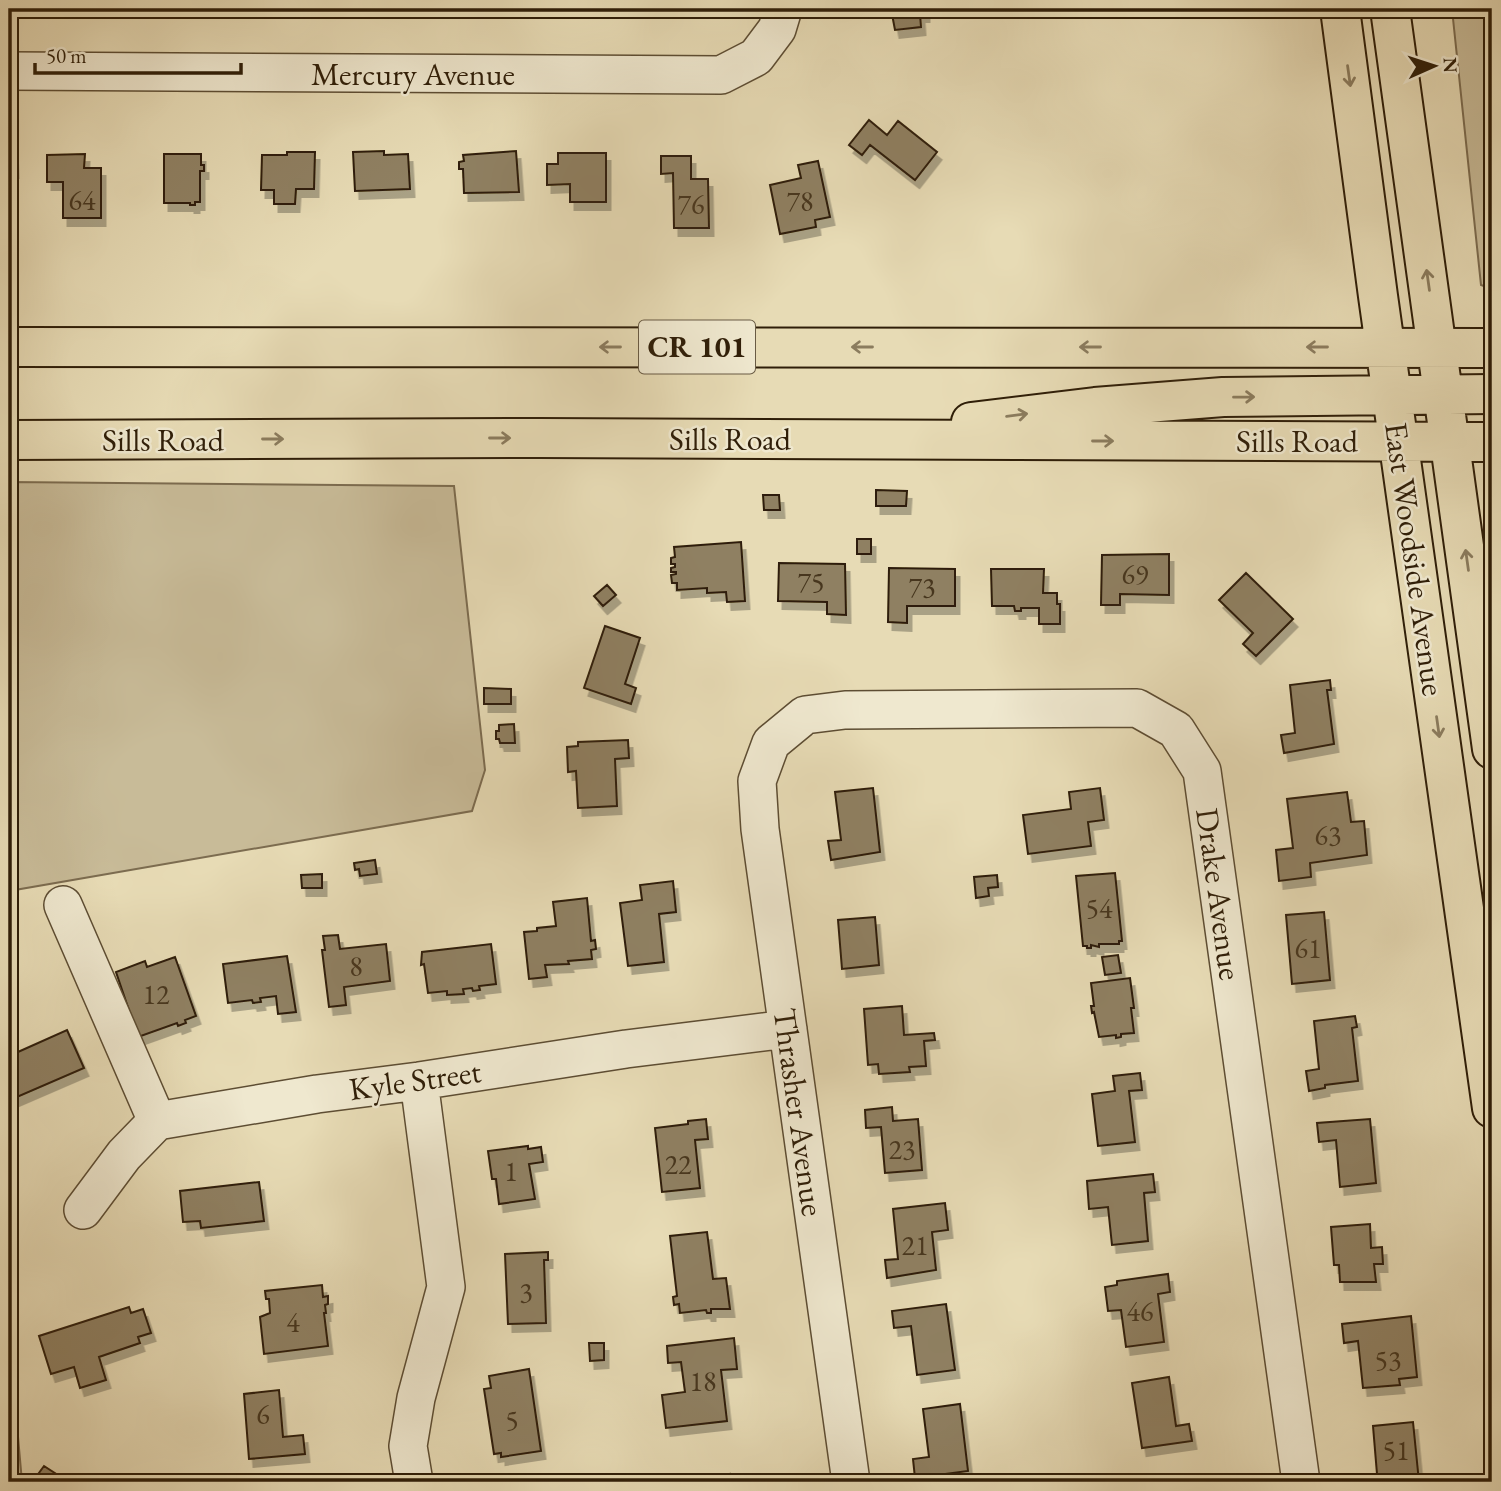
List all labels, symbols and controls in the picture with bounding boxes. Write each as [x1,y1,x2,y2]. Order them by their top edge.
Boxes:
scale bar [35,32,242,76]
north arrow [1400,32,1470,102]
text: 50 m [46,42,87,69]
street label: Mercury Avenue [311,53,515,95]
text: N [1438,57,1463,74]
one-way arrow [1343,65,1356,87]
house number: 64 [69,182,96,218]
house number: 78 [787,183,813,219]
house number: 76 [678,186,704,222]
one-way arrow [1421,269,1434,291]
road number: CR 101 [639,320,755,374]
one-way arrow [599,340,622,354]
one-way arrow [851,340,874,354]
one-way arrow [1078,340,1101,354]
one-way arrow [1306,340,1329,354]
one-way arrow [1232,390,1255,403]
one-way arrow [1005,409,1028,422]
street label: Sills Road [669,418,792,460]
street label: Sills Road [102,419,225,461]
street label: East Woodside Avenue [1375,419,1455,699]
street label: Sills Road [1236,420,1359,462]
one-way arrow [489,431,512,445]
one-way arrow [261,432,284,446]
one-way arrow [1091,434,1114,448]
one-way arrow [1460,549,1473,572]
house number: 69 [1122,556,1148,592]
house number: 75 [798,564,824,600]
house number: 73 [909,569,935,605]
one-way arrow [1432,715,1445,738]
street label: Drake Avenue [1186,805,1252,983]
house number: 63 [1315,817,1341,853]
house number: 54 [1086,890,1113,926]
house number: 61 [1295,930,1321,966]
house number: 8 [349,948,363,984]
house number: 12 [143,976,170,1012]
street label: Thrasher Avenue [764,1005,834,1219]
street label: Kyle Street [346,1050,484,1110]
house number: 23 [889,1131,915,1167]
house number: 22 [665,1146,692,1182]
house number: 1 [504,1153,518,1189]
house number: 21 [902,1227,928,1263]
house number: 3 [519,1274,533,1310]
house number: 46 [1127,1293,1153,1329]
house number: 4 [286,1304,300,1340]
house number: 53 [1375,1342,1401,1378]
house number: 18 [690,1363,716,1399]
house number: 6 [256,1396,270,1432]
house number: 5 [505,1402,519,1438]
house number: 51 [1383,1432,1409,1468]

